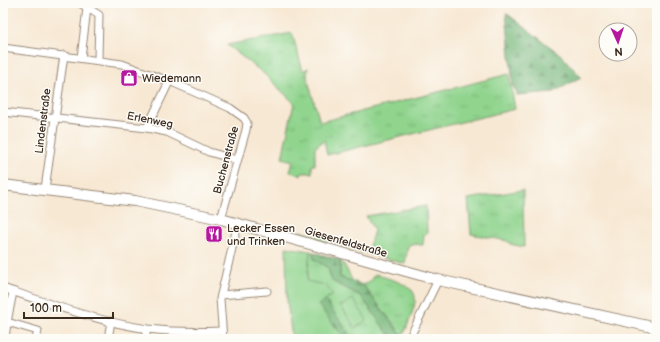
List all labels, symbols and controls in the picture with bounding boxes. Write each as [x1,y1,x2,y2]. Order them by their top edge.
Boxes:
north arrow [598,22,638,62]
text: N [614,45,623,58]
shop icon: Wiedemann [119,68,139,88]
place label: Wiedemann [142,72,201,85]
street label: Lindenstraße [33,87,54,154]
street label: Erlenweg [126,109,174,131]
street label: Buchenstraße [211,124,241,195]
place label: Lecker Essen und Trinken [227,222,295,248]
restaurant icon: Lecker Essen und Trinken [204,224,224,244]
street label: Giesenfeldstraße [303,224,389,260]
scale bar [24,294,113,320]
text: 100 m [30,301,62,316]

